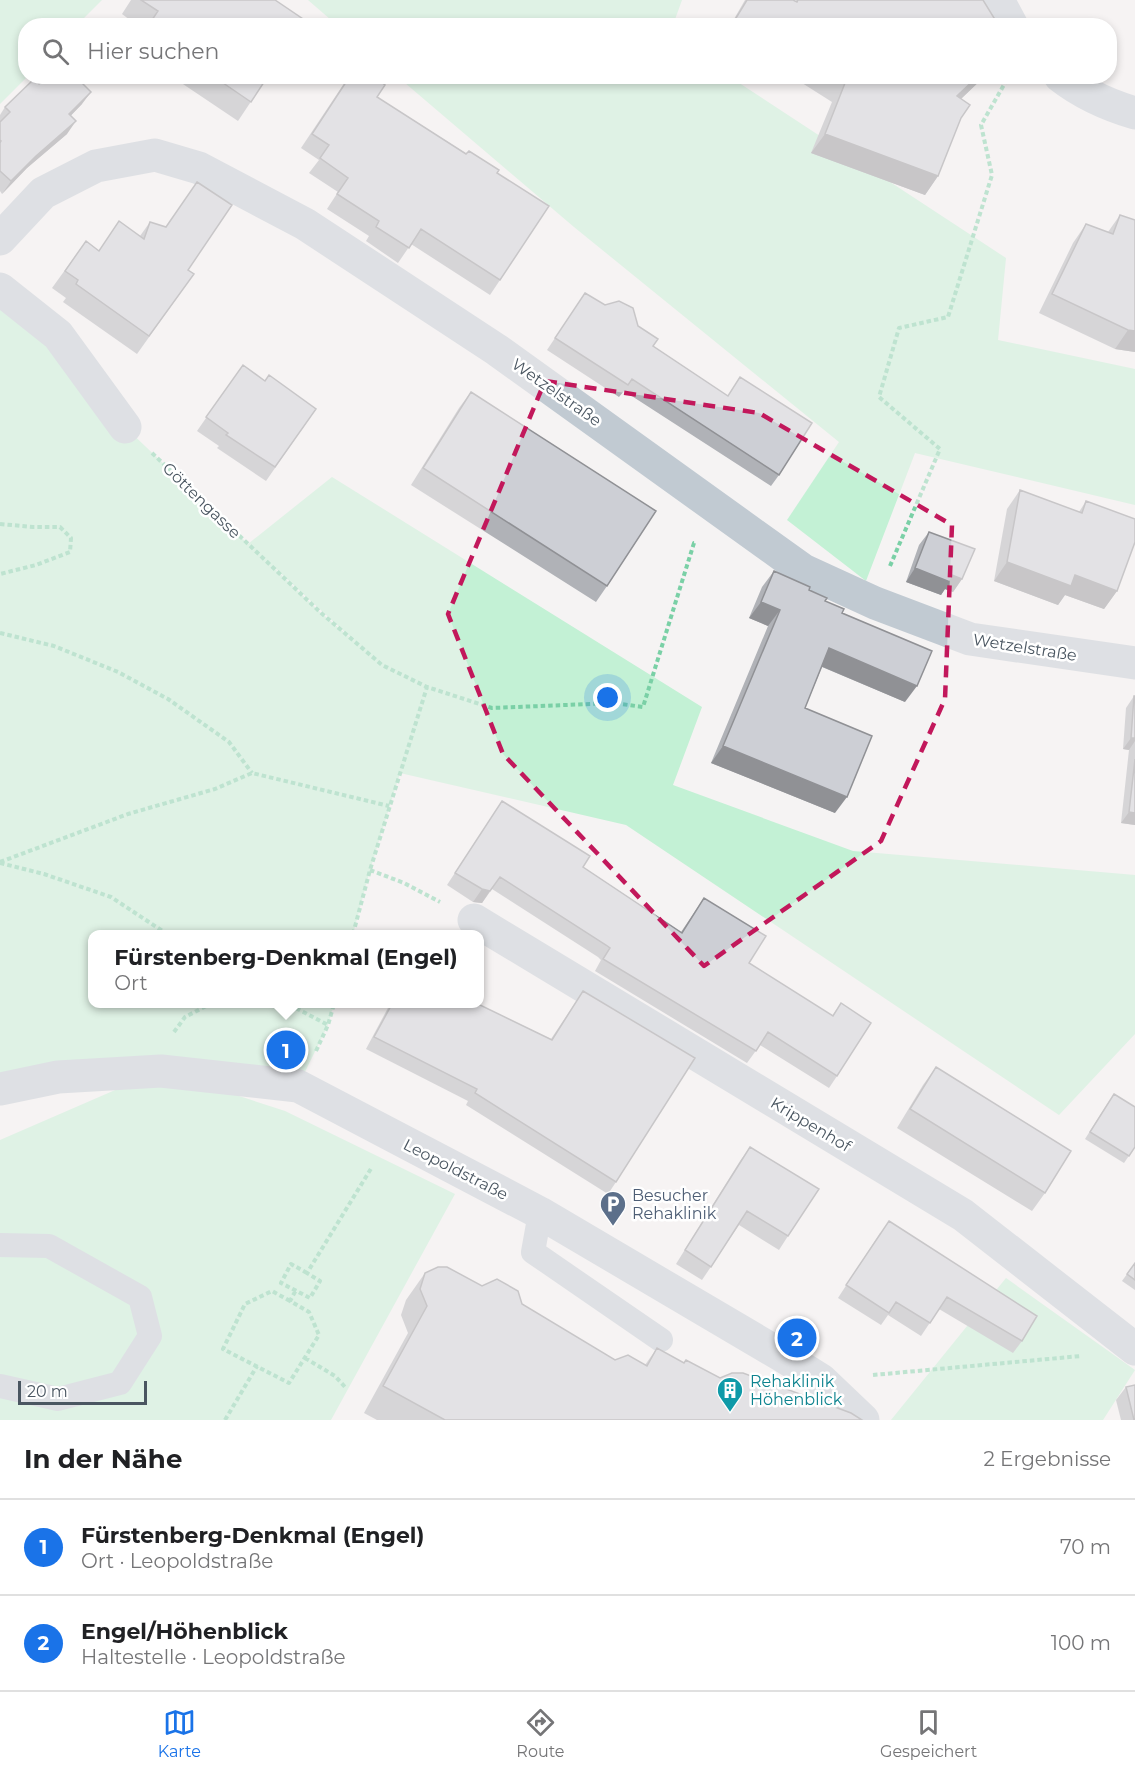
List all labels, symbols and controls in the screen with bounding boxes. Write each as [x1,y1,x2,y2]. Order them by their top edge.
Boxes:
search box [18,18,1117,84]
icon: search [39,35,72,68]
text: Hier suchen [87,38,219,65]
street label: Wetzelstraße [508,355,605,430]
street label: Göttengasse [159,458,245,542]
street label: Wetzelstraße [972,630,1078,665]
your location [593,683,622,712]
popup [88,930,484,1008]
text: Fürstenberg-Denkmal (Engel) [114,944,458,971]
text: Ort [114,971,148,995]
pin: 1 [266,1028,306,1072]
street label: Krippenhof [767,1093,855,1156]
street label: Leopoldstraße [400,1135,511,1204]
place label: Besucher Rehaklinik [632,1186,717,1223]
parking icon: Besucher Rehaklinik [598,1189,628,1227]
pin: 2 [778,1316,816,1360]
place label: Rehaklinik Höhenblick [750,1372,843,1409]
building icon: Rehaklinik Höhenblick [715,1375,745,1413]
scale bar [18,1378,147,1406]
text: 20 m [27,1382,68,1401]
text: In der Nähe [24,1443,182,1475]
text: 2 Ergebnisse [983,1447,1111,1471]
text: Fürstenberg-Denkmal (Engel) [81,1522,424,1549]
text: 1 [40,1535,47,1559]
text: 70 m [1060,1535,1111,1559]
text: Ort · Leopoldstraße [81,1549,273,1573]
text: Engel/Höhenblick [81,1618,288,1645]
text: 2 [38,1631,49,1655]
text: 100 m [1051,1631,1111,1655]
text: Haltestelle · Leopoldstraße [81,1645,346,1669]
tab: Karte [158,1706,201,1761]
tab: Route [516,1706,565,1761]
tab: Gespeichert [880,1706,977,1761]

